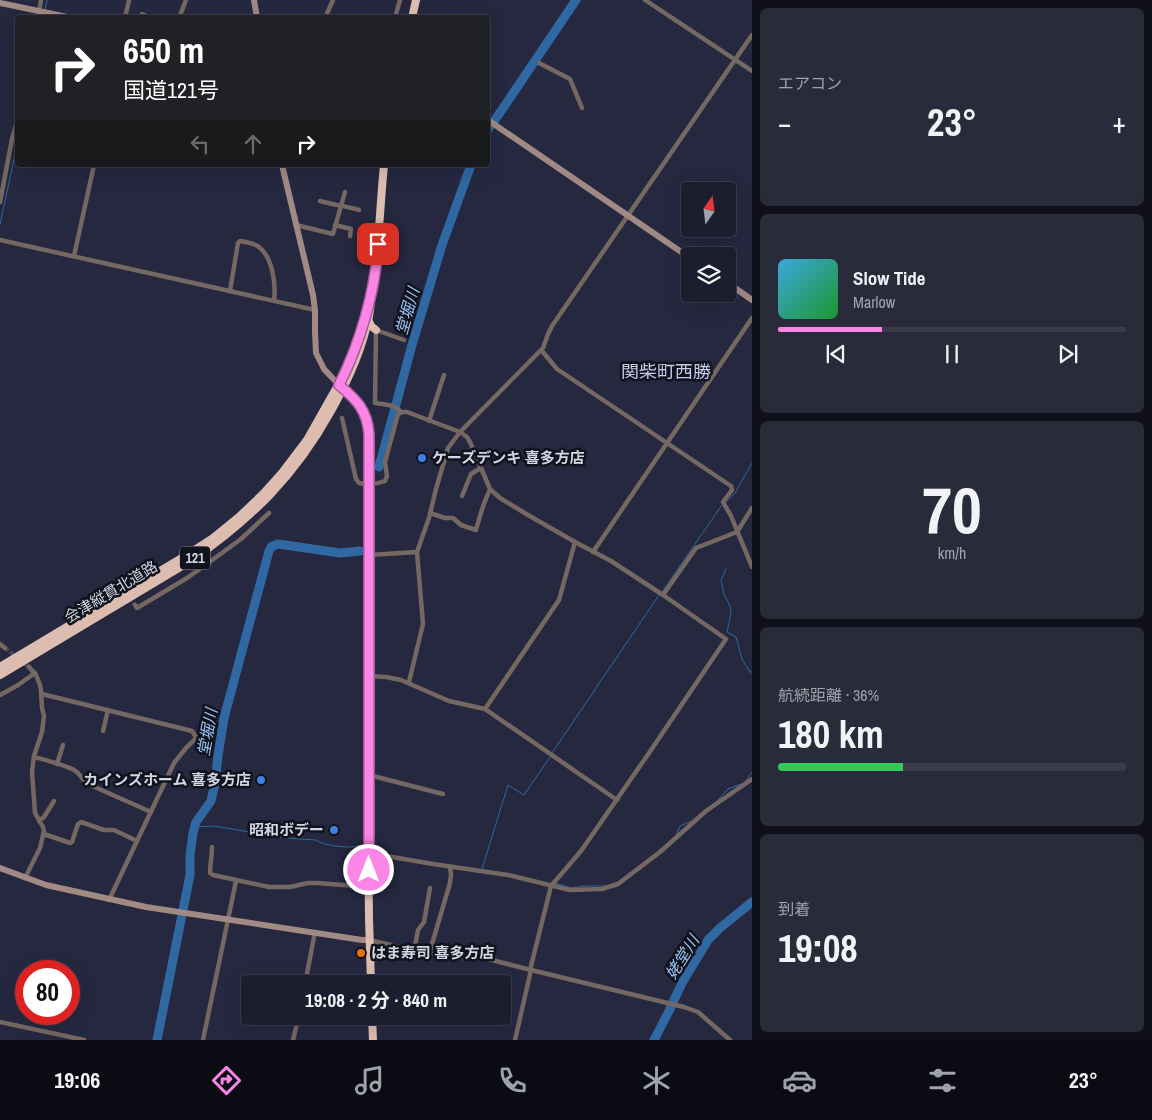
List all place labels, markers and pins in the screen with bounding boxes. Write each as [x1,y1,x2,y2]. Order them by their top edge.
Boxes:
pin [357,223,399,265]
place label: ケーズデンキ 喜多方店 [432,447,585,468]
marker: ケーズデンキ 喜多方店 [416,452,428,464]
place label: カインズホーム 喜多方店 [83,769,251,790]
marker: カインズホーム 喜多方店 [255,774,267,786]
place label: 昭和ボデー [249,819,324,840]
marker: 昭和ボデー [328,824,340,836]
place label: はま寿司 喜多方店 [371,942,494,963]
marker: はま寿司 喜多方店 [355,947,367,959]

